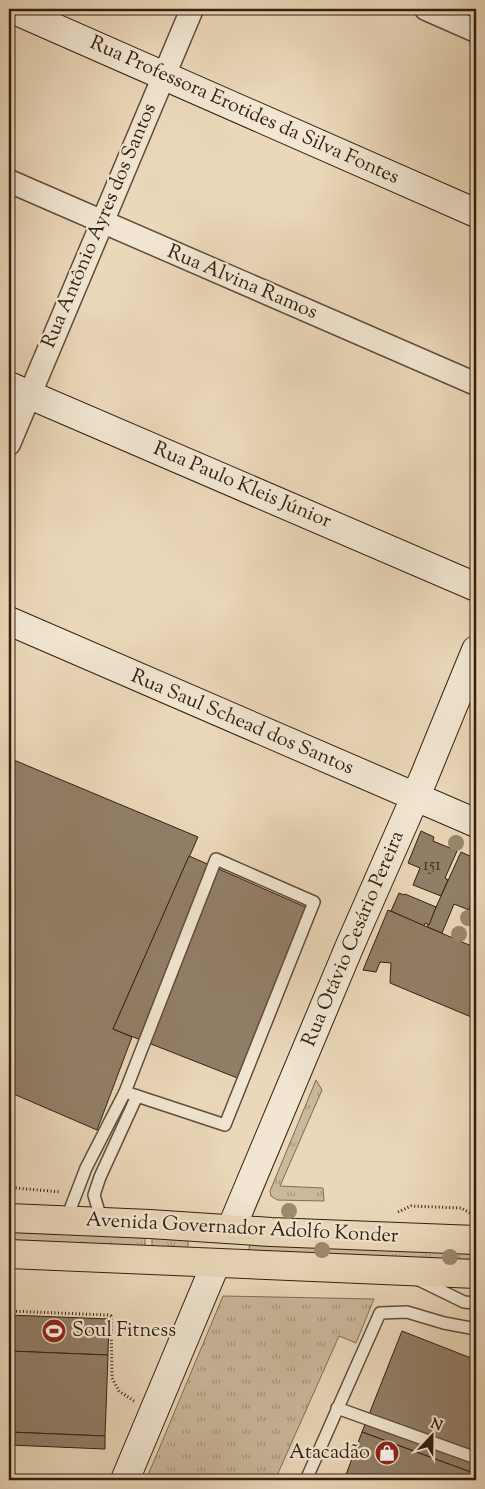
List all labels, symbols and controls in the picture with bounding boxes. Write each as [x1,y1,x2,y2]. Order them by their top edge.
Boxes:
street label: Rua Professora Erotides da Silva Fontes [85,29,404,193]
street label: Rua Antônio Ayres dos Santos [35,99,165,353]
street label: Rua Alvina Ramos [162,238,322,328]
street label: Rua Paulo Kleis Júnior [148,435,336,537]
street label: Rua Saul Schead dos Santos [126,663,358,783]
street label: Rua Otávio Cesário Pereira [295,827,413,1051]
house number: 151 [423,853,441,879]
street label: Avenida Governador Adolfo Konder [85,1206,400,1252]
place label: Soul Fitness [72,1317,176,1346]
sports icon: Soul Fitness [41,1318,67,1344]
north arrow [408,1412,458,1462]
text: N [427,1414,445,1437]
place label: Atacadão [289,1439,370,1468]
shop icon: Atacadão [374,1440,400,1466]

